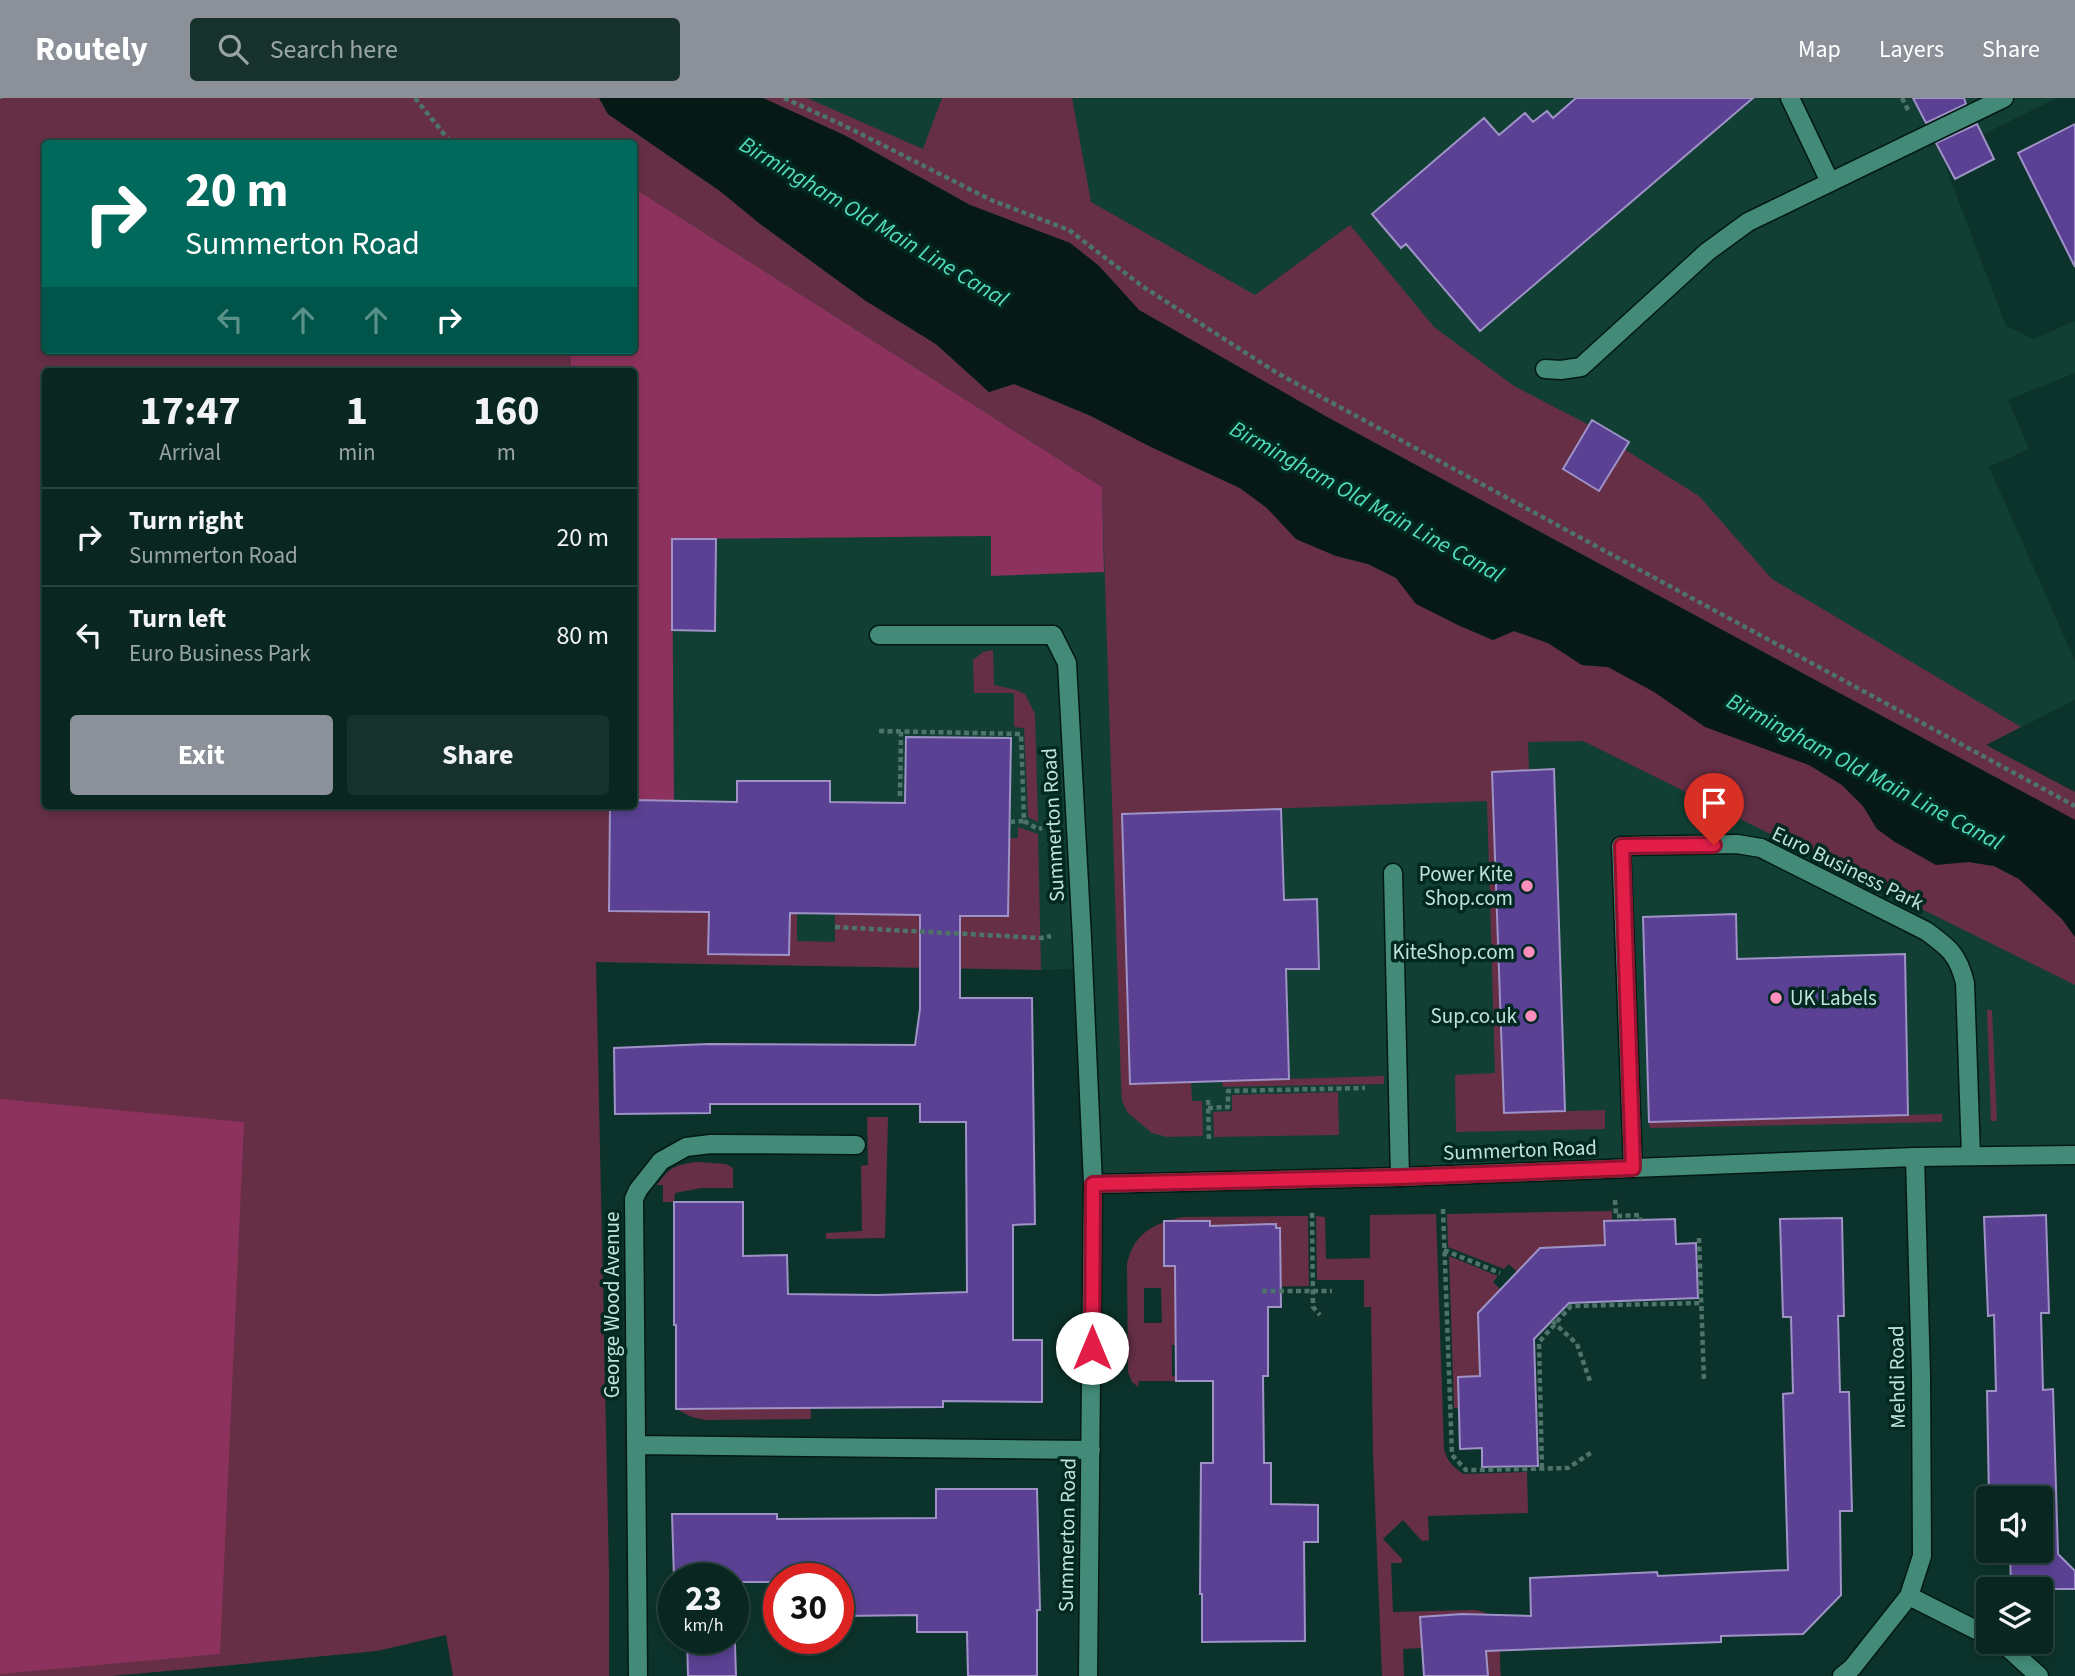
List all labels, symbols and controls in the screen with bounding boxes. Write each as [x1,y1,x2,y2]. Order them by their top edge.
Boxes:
search box [190,18,680,81]
text: Routely [35,26,148,73]
icon: search [214,30,252,68]
text: Search here [270,31,398,68]
text: Map [1798,32,1841,67]
text: Layers [1879,32,1944,67]
text: Share [1982,32,2040,67]
water label: Birmingham Old Main Line Canal [733,128,1015,315]
text: 20 m [185,156,289,226]
icon: right [70,168,161,259]
text: Summerton Road [185,221,420,267]
icon: left [211,301,249,339]
icon: ahead [284,301,322,339]
icon: ahead [357,301,395,339]
icon: right [430,301,468,339]
text: 17:47 [139,381,241,441]
text: 1 [346,381,368,441]
text: 160 [473,381,540,441]
water label: Birmingham Old Main Line Canal [1224,412,1510,591]
text: Arrival [159,436,221,469]
text: min [338,436,376,469]
text: m [497,436,516,469]
text: Turn right [129,502,244,539]
icon: right [70,518,108,556]
text: 20 m [556,519,609,556]
text: Summerton Road [129,539,298,572]
text: Turn left [129,600,226,637]
icon: left [70,616,108,654]
text: 80 m [556,617,609,654]
text: Euro Business Park [129,637,311,670]
water label: Birmingham Old Main Line Canal [1721,684,2009,859]
button: Exit [70,715,333,795]
button: Share [347,715,609,795]
street label: Summerton Road [1034,747,1072,903]
pin [1684,773,1744,845]
icon: arrive [1695,784,1733,822]
street label: Euro Business Park [1767,818,1930,918]
place label: Power Kite Shop.com [1419,859,1513,913]
marker: Power Kite Shop.com [1519,878,1535,894]
place label: KiteShop.com [1392,937,1515,967]
marker: KiteShop.com [1521,944,1537,960]
place label: UK Labels [1790,983,1877,1013]
marker: UK Labels [1768,990,1784,1006]
place label: Sup.co.uk [1431,1001,1518,1031]
marker: Sup.co.uk [1523,1008,1539,1024]
street label: Summerton Road [1442,1132,1598,1168]
street label: George Wood Avenue [597,1212,627,1398]
position arrow [1055,1311,1129,1385]
street label: Mehdi Road [1881,1325,1913,1429]
street label: Summerton Road [1051,1458,1083,1612]
map controls [1976,1486,2053,1654]
button: sound [1976,1486,2053,1563]
speed limit sign: 30 [763,1563,854,1654]
text: 23 [685,1574,722,1624]
button: layers [1976,1577,2053,1654]
text: km/h [684,1613,723,1638]

